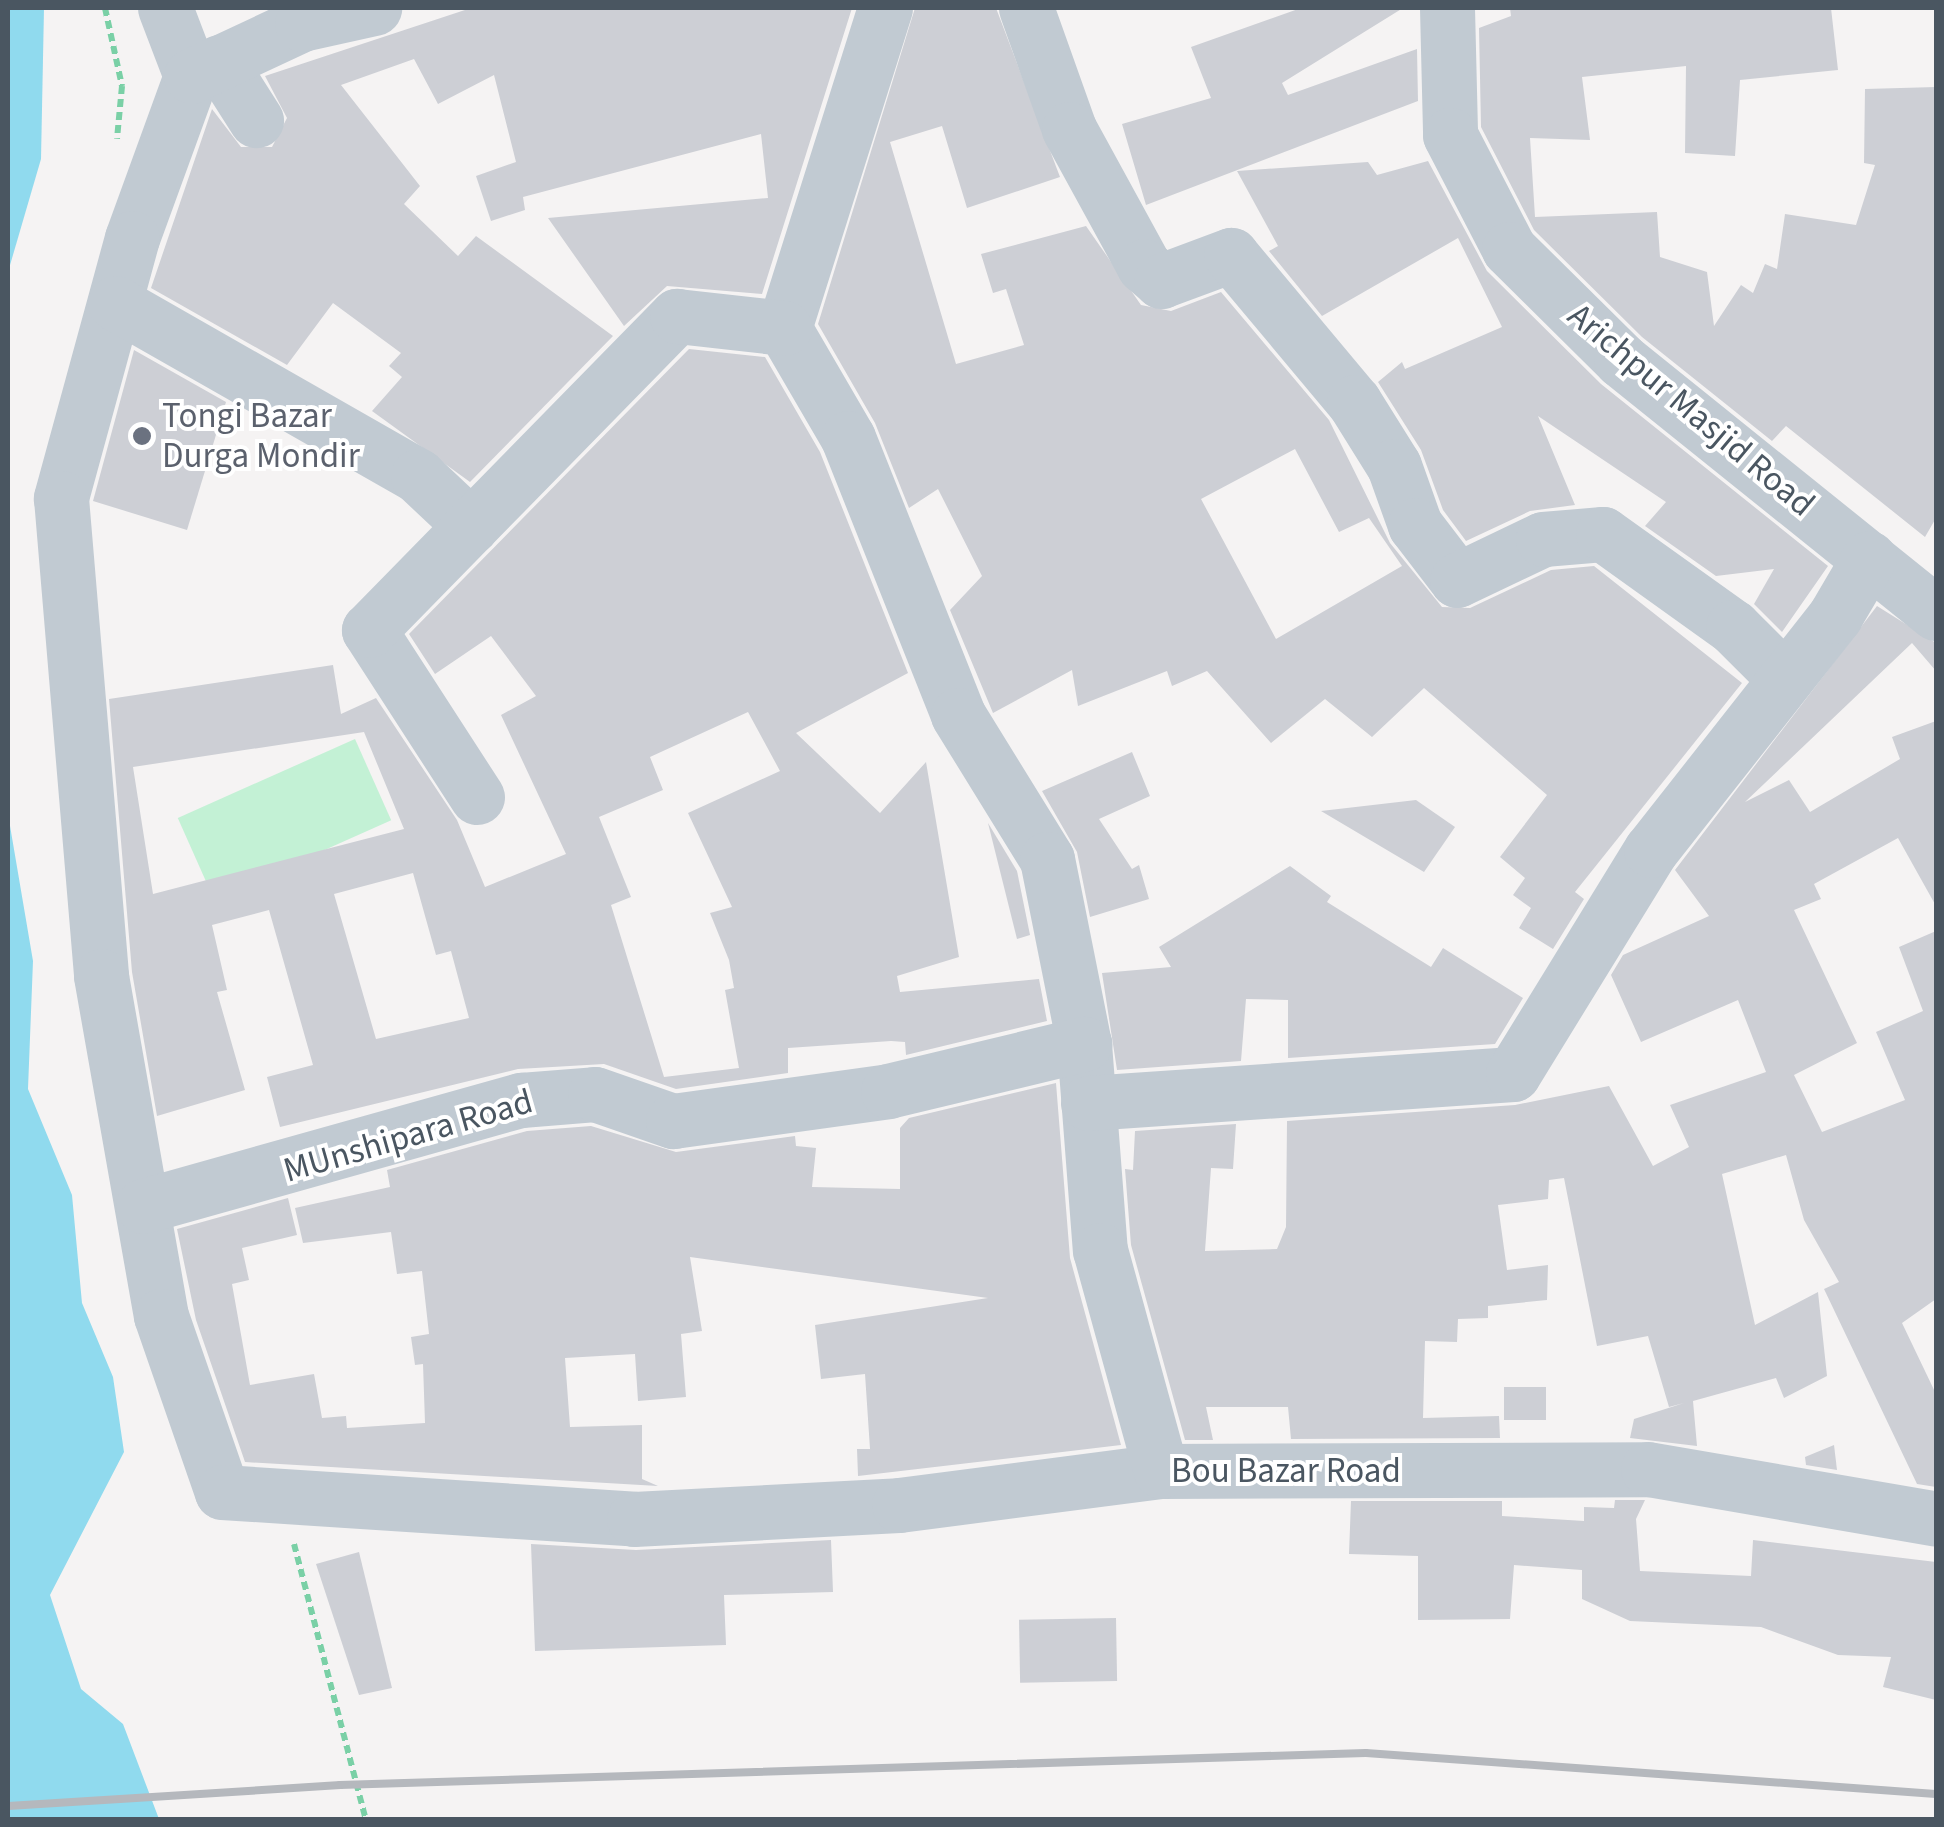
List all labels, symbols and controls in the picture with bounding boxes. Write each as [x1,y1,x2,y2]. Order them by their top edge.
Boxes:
street label: Arichpur Masjid Road [1559,295,1823,525]
place label: Tongi Bazar Durga Mondir [162,395,360,477]
marker: Tongi Bazar Durga Mondir [131,425,153,447]
street label: MUnshipara Road [279,1080,537,1192]
street label: Bou Bazar Road [1171,1450,1401,1492]

